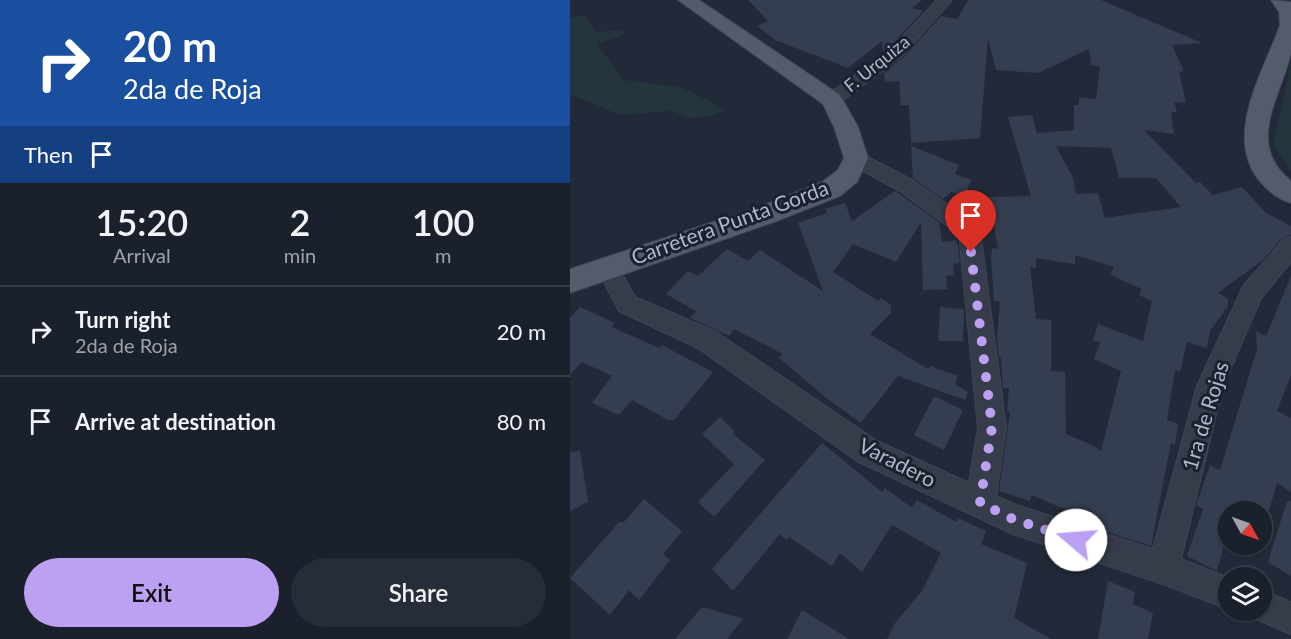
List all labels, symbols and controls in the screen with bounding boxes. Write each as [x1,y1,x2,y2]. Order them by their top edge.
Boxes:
text: 20 m [123,21,217,71]
icon: right [24,24,102,102]
street label: F. Urquiza [839,30,914,96]
text: 2da de Roja [123,72,262,105]
icon: arrive [85,138,118,171]
text: Then [24,141,73,168]
street label: Carretera Punta Gorda [628,174,831,269]
pin [945,190,996,252]
icon: arrive [954,199,987,232]
text: 15:20 [96,200,188,244]
text: 2 [290,200,310,244]
text: 100 [412,200,474,244]
text: Arrival [113,243,171,267]
text: min [284,243,316,267]
text: m [435,243,451,267]
text: Turn right [75,306,170,333]
icon: right [24,315,57,348]
text: 20 m [497,318,546,345]
text: 2da de Roja [75,333,178,357]
street label: 1ra de Rojas [1176,358,1233,473]
icon: arrive [24,405,57,438]
text: Arrive at destination [75,408,276,435]
text: 80 m [497,408,546,435]
street label: Varadero [855,432,940,492]
north arrow [1218,501,1272,555]
map controls [1218,501,1272,621]
position arrow [1044,508,1108,572]
button: Exit [24,558,279,627]
button: Share [291,558,546,627]
button: layers [1218,567,1272,621]

